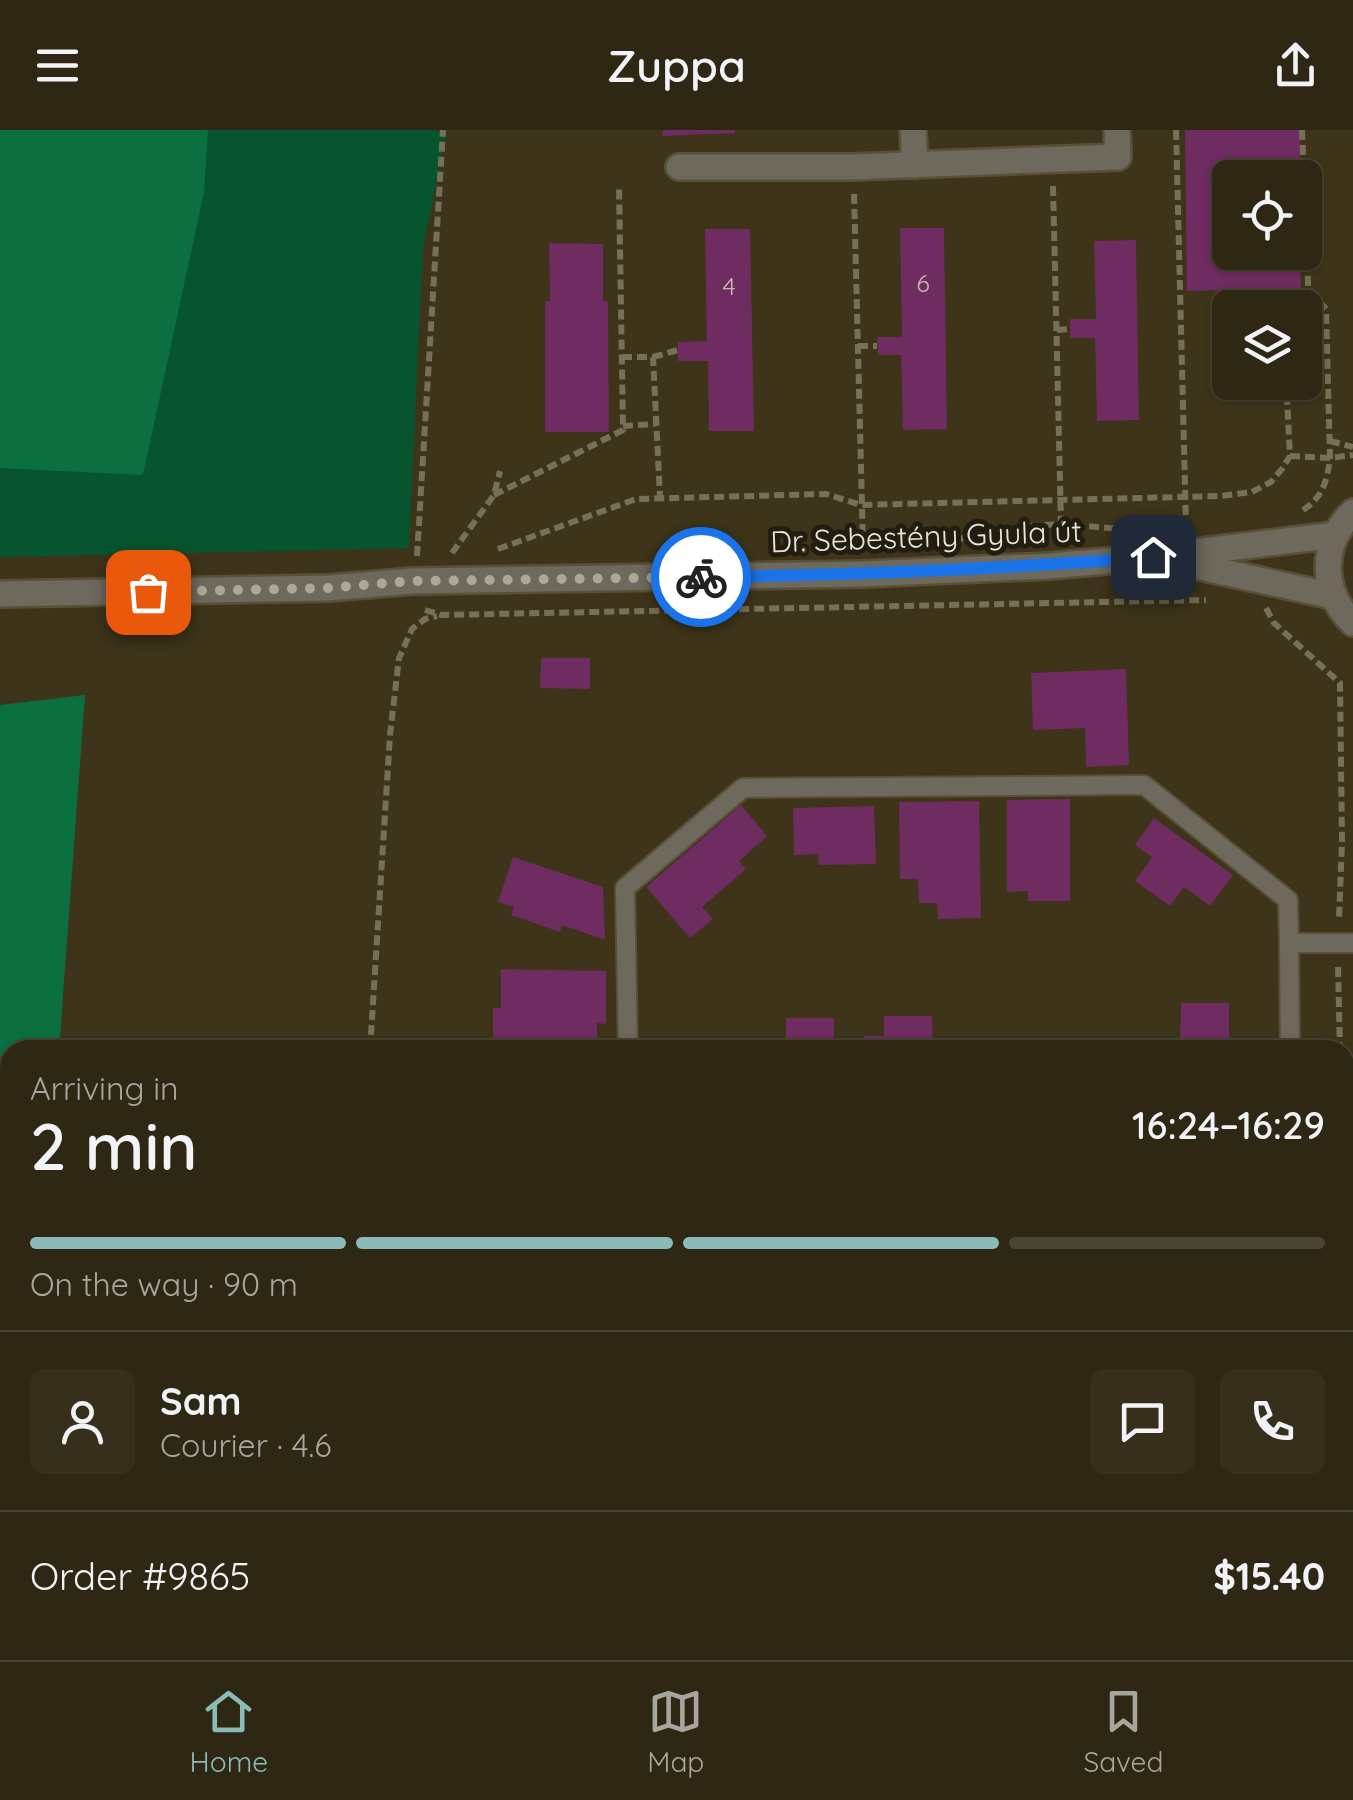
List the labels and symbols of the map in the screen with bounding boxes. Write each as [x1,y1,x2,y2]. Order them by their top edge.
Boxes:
house number: 6 [916,267,930,298]
house number: 4 [722,270,736,301]
street label: Dr. Sebestény Gyula út [770,512,1082,560]
pin [1111,515,1196,600]
courier [651,527,751,627]
pin [106,550,191,635]

